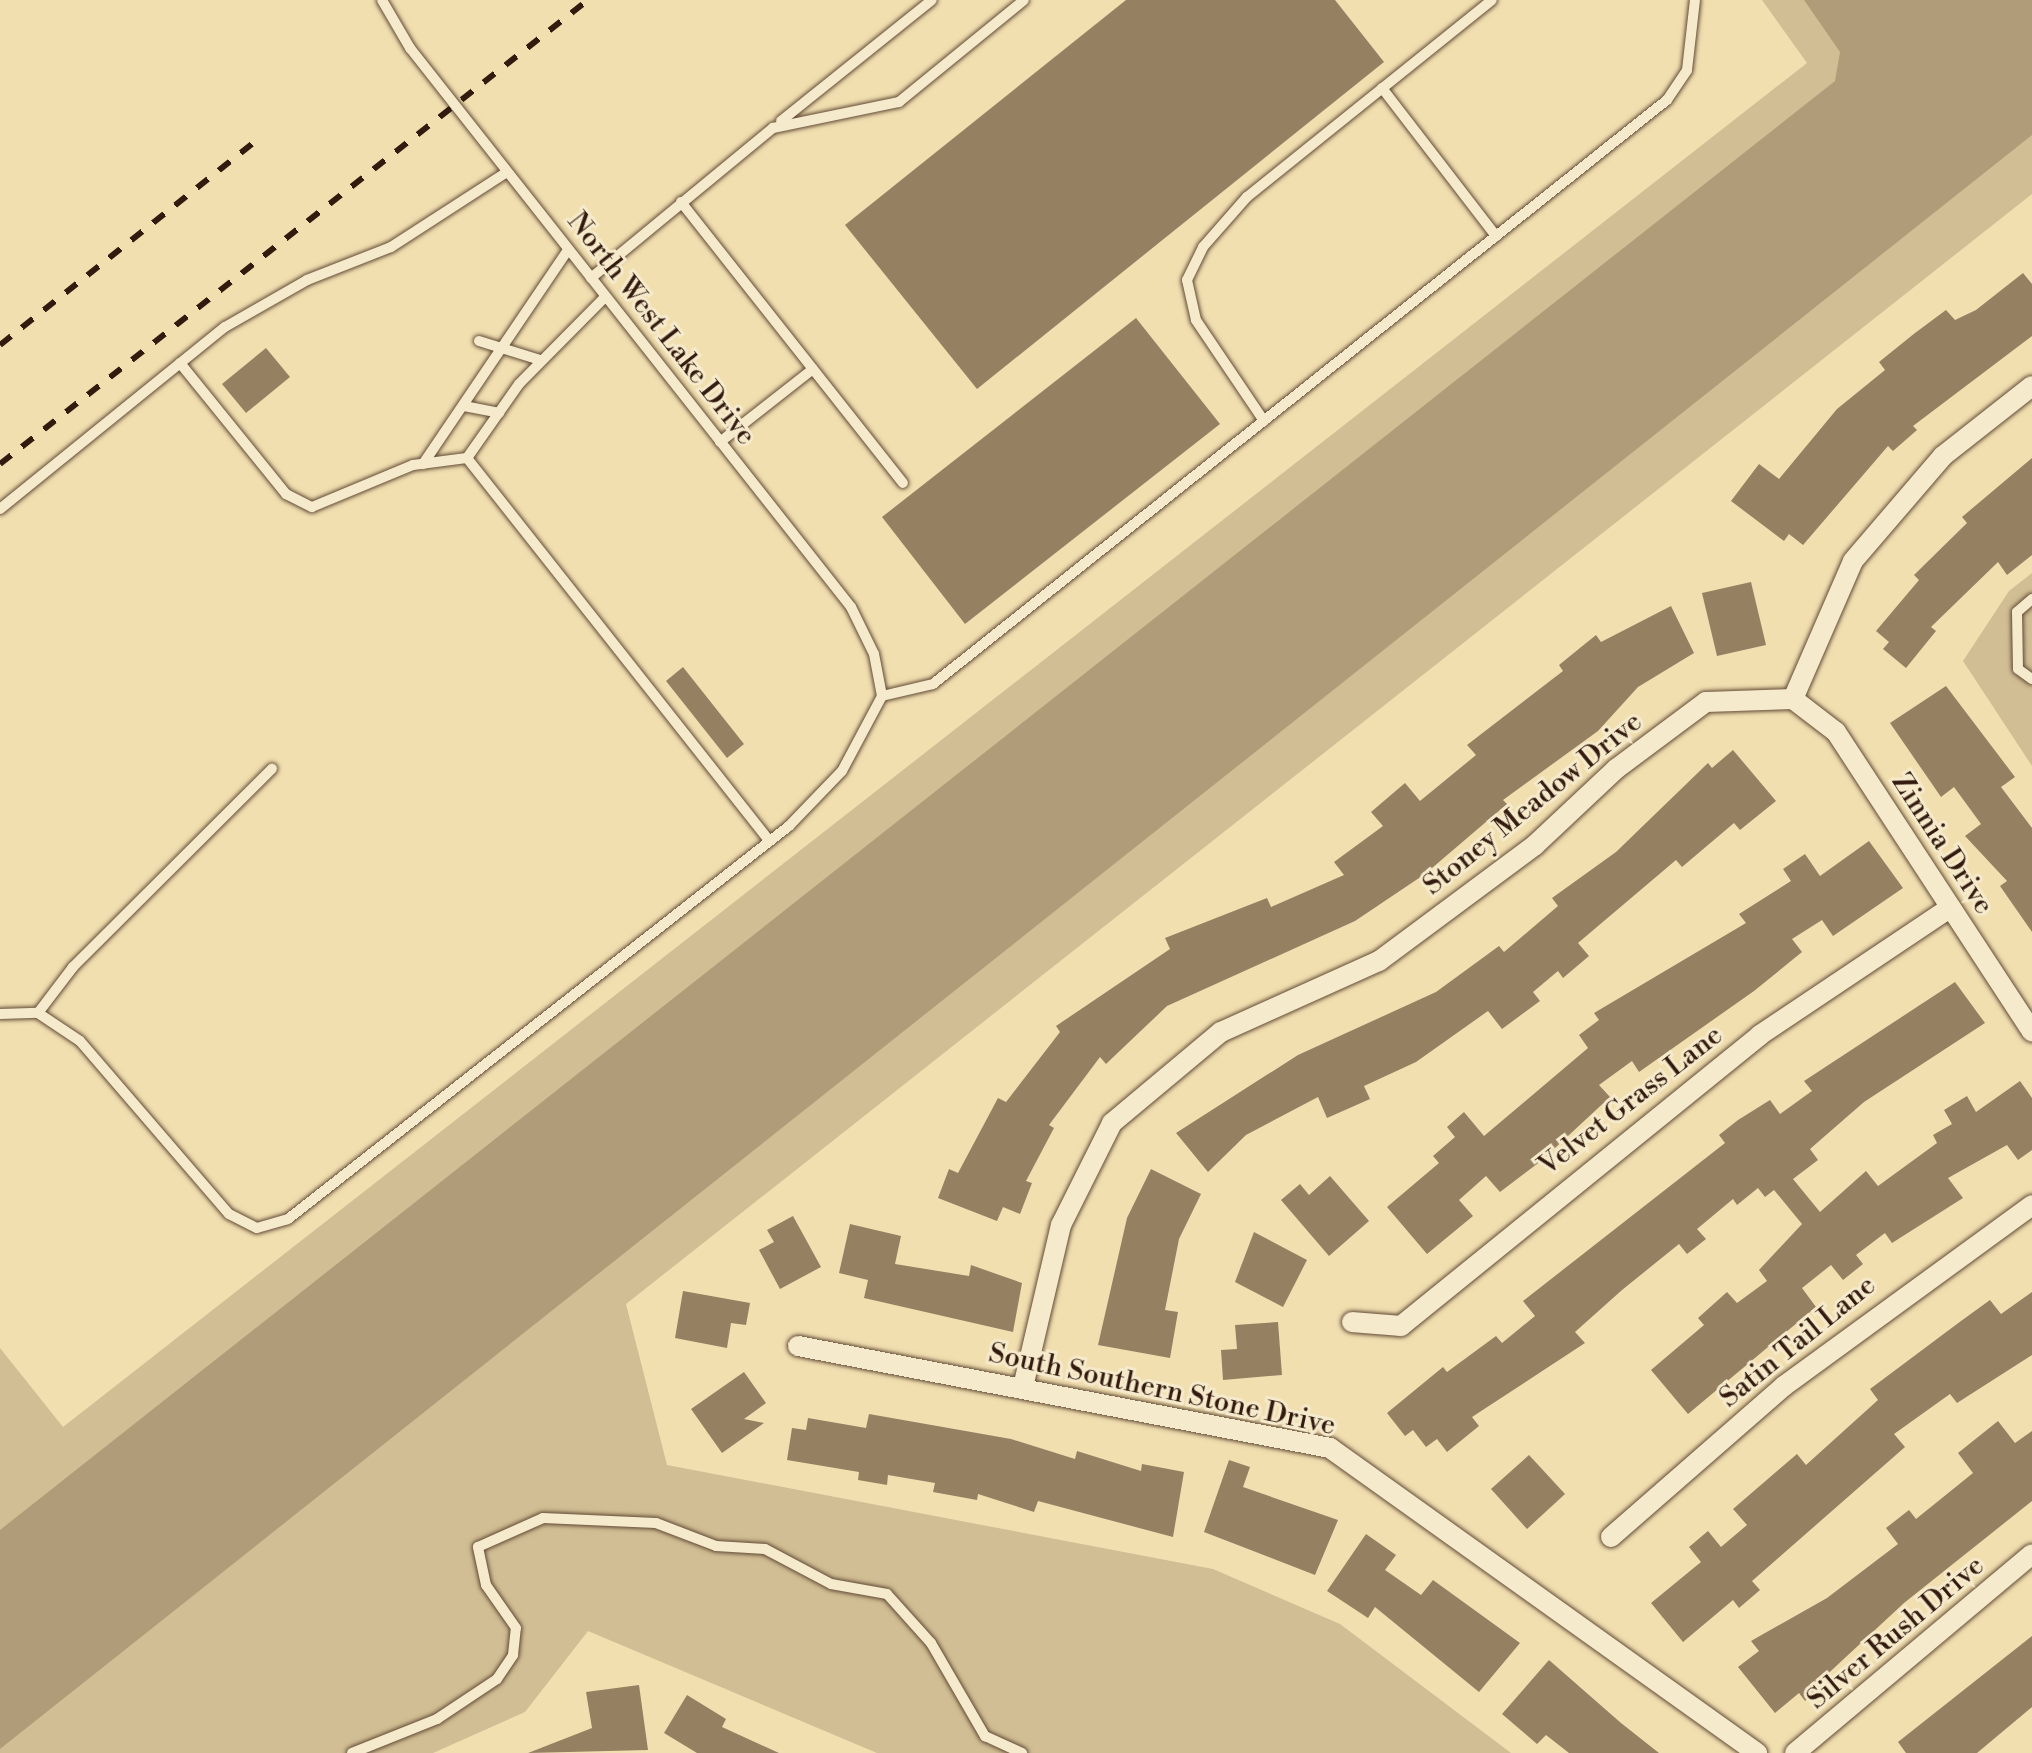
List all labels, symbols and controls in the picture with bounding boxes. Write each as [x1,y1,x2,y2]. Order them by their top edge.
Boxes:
street label: North West Lake Drive [560,206,762,452]
street label: Stoney Meadow Drive [1417,705,1649,903]
street label: Zinnia Drive [1884,767,2000,921]
street label: Velvet Grass Lane [1532,1019,1730,1183]
street label: Satin Tail Lane [1713,1269,1883,1415]
street label: South Southern Stone Drive [986,1337,1338,1443]
street label: Silver Rush Drive [1801,1549,1991,1717]

